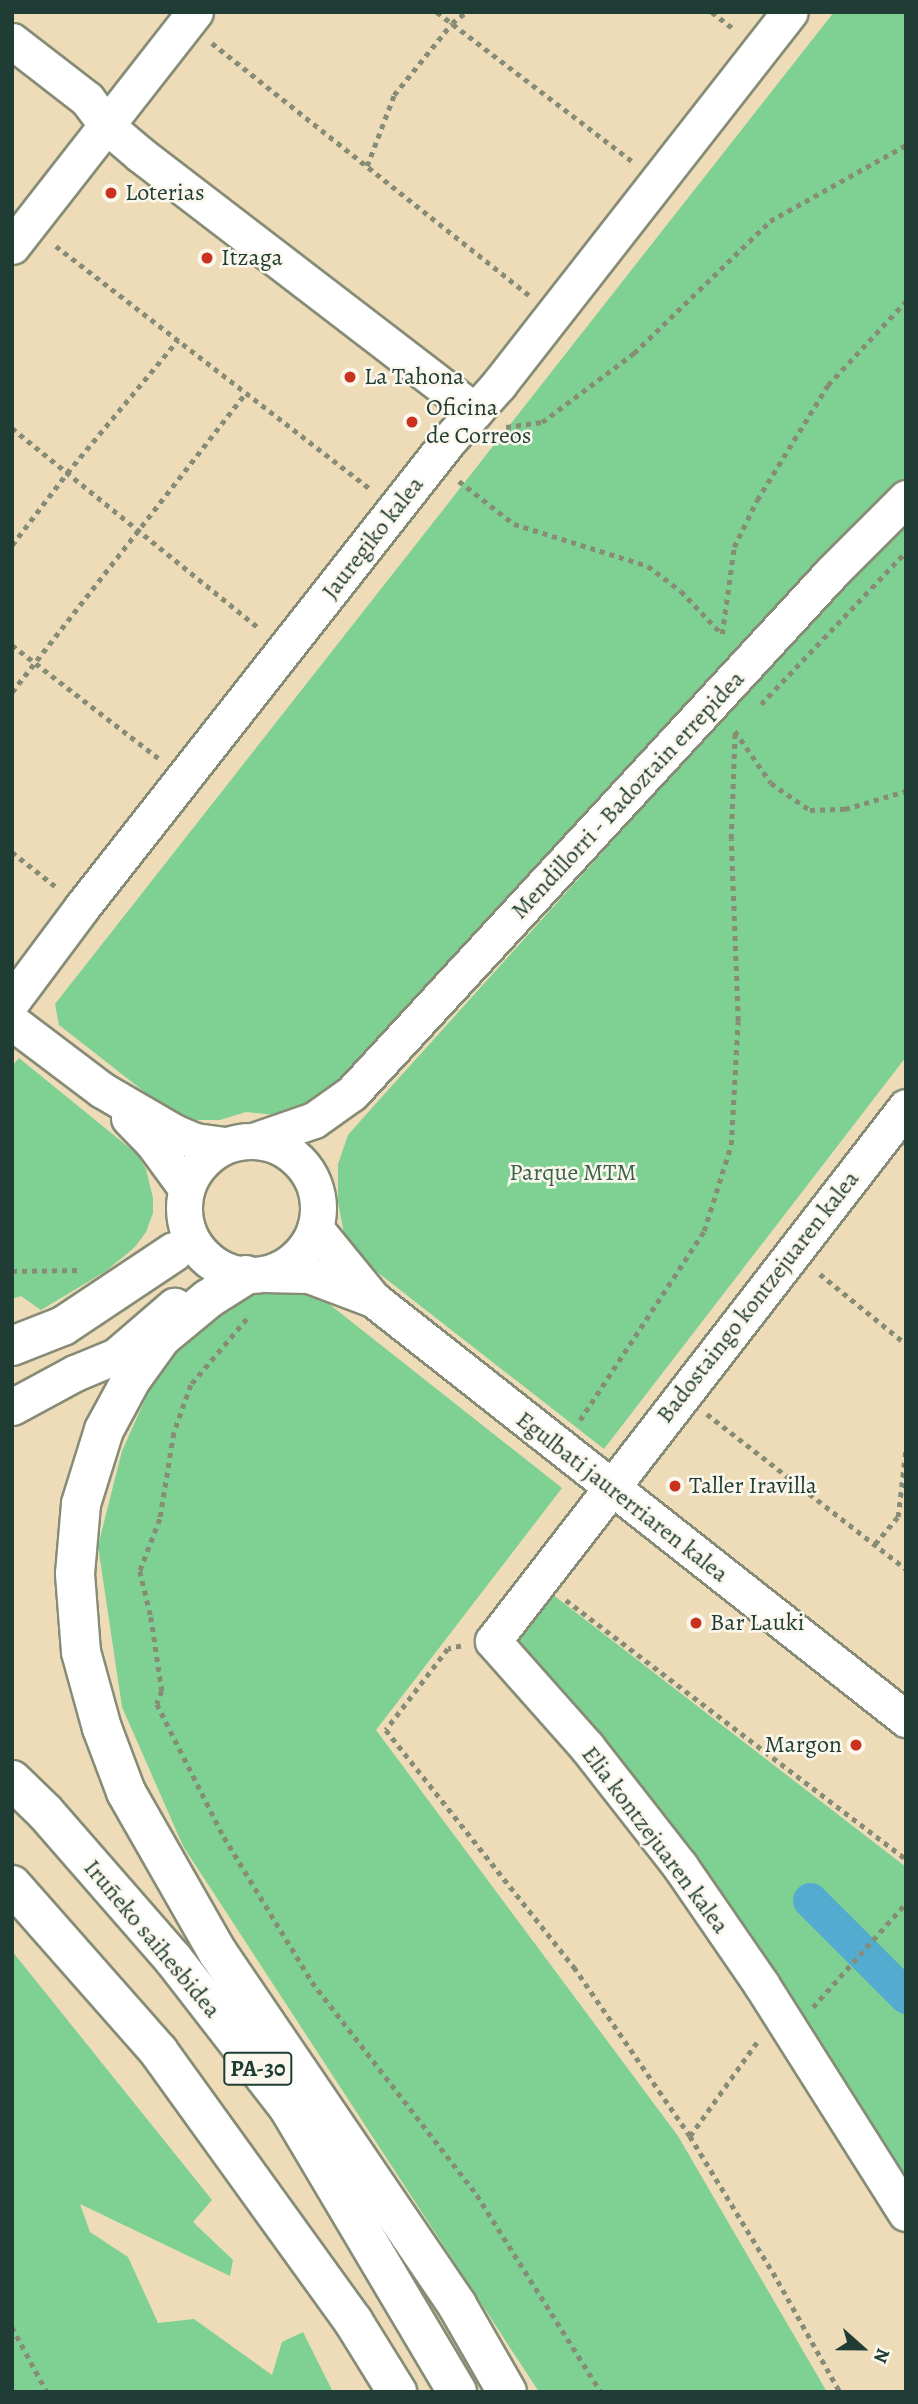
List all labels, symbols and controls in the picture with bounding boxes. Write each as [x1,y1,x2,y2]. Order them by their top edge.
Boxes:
place label: Loterias [125,179,205,207]
marker: Loterias [103,185,119,201]
place label: Itzaga [221,244,283,272]
marker: Itzaga [199,250,215,266]
place label: La Tahona [364,363,464,391]
marker: La Tahona [342,369,358,385]
place label: Oficina de Correos [426,394,531,450]
marker: Oficina de Correos [404,414,420,430]
street label: Jauregiko kalea [316,471,430,605]
street label: Mendillorri - Badoztain errepidea [505,665,751,925]
park label: Parque MTM [509,1159,637,1187]
street label: Badostaingo kontzejuaren kalea [651,1165,865,1429]
street label: Egulbati jaurerriaren kalea [510,1405,734,1589]
place label: Taller Iravilla [689,1472,817,1500]
marker: Taller Iravilla [667,1478,683,1494]
place label: Bar Lauki [710,1609,804,1637]
marker: Bar Lauki [688,1615,704,1631]
place label: Margon [764,1731,842,1759]
marker: Margon [848,1737,864,1753]
street label: Elia kontzejuaren kalea [575,1741,735,1939]
street label: Iruñeko saihesbidea [77,1854,227,2024]
road number: PA-30 [223,2050,293,2088]
north arrow [827,2313,897,2383]
text: N [867,2344,896,2367]

